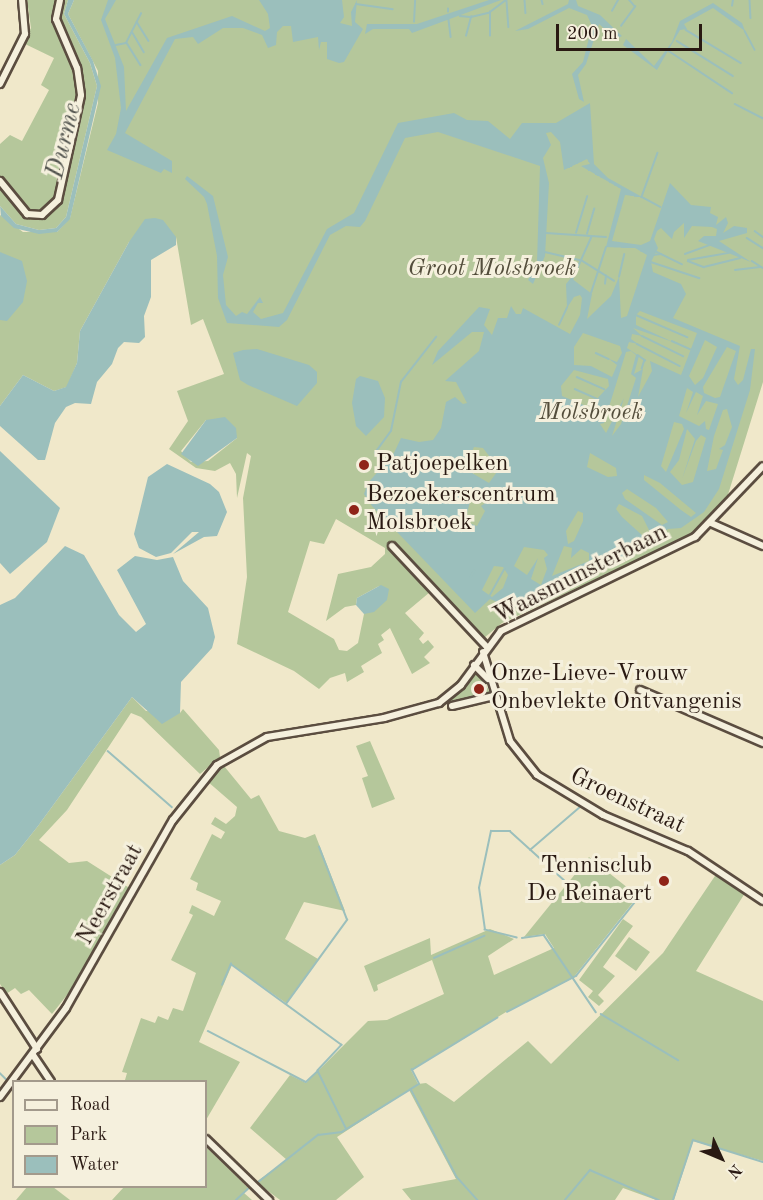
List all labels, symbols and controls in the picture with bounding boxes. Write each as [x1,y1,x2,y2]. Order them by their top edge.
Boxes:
scale bar [559,12,704,50]
text: 200 m [567,25,618,43]
water label: Durme [41,100,89,182]
park label: Groot Molsbroek [408,256,576,284]
park label: Molsbroek [539,400,643,428]
place label: Patjoepelken [376,451,509,479]
marker: Patjoepelken [357,458,371,472]
place label: Bezoekerscentrum Molsbroek [366,482,555,538]
marker: Bezoekerscentrum Molsbroek [347,503,361,517]
street label: Waasmunsterbaan [489,519,673,631]
place label: Onze-Lieve-Vrouw Onbevlekte Ontvangenis [491,661,742,717]
marker: Onze-Lieve-Vrouw Onbevlekte Ontvangenis [472,682,486,696]
street label: Groenstraat [565,763,689,841]
street label: Neerstraat [71,839,151,951]
place label: Tennisclub De Reinaert [527,853,652,909]
marker: Tennisclub De Reinaert [657,874,671,888]
legend [12,1080,207,1188]
text: Road [70,1096,110,1114]
text: Park [70,1126,107,1144]
north arrow [691,1128,751,1188]
text: Water [70,1156,119,1174]
text: N [724,1161,744,1180]

